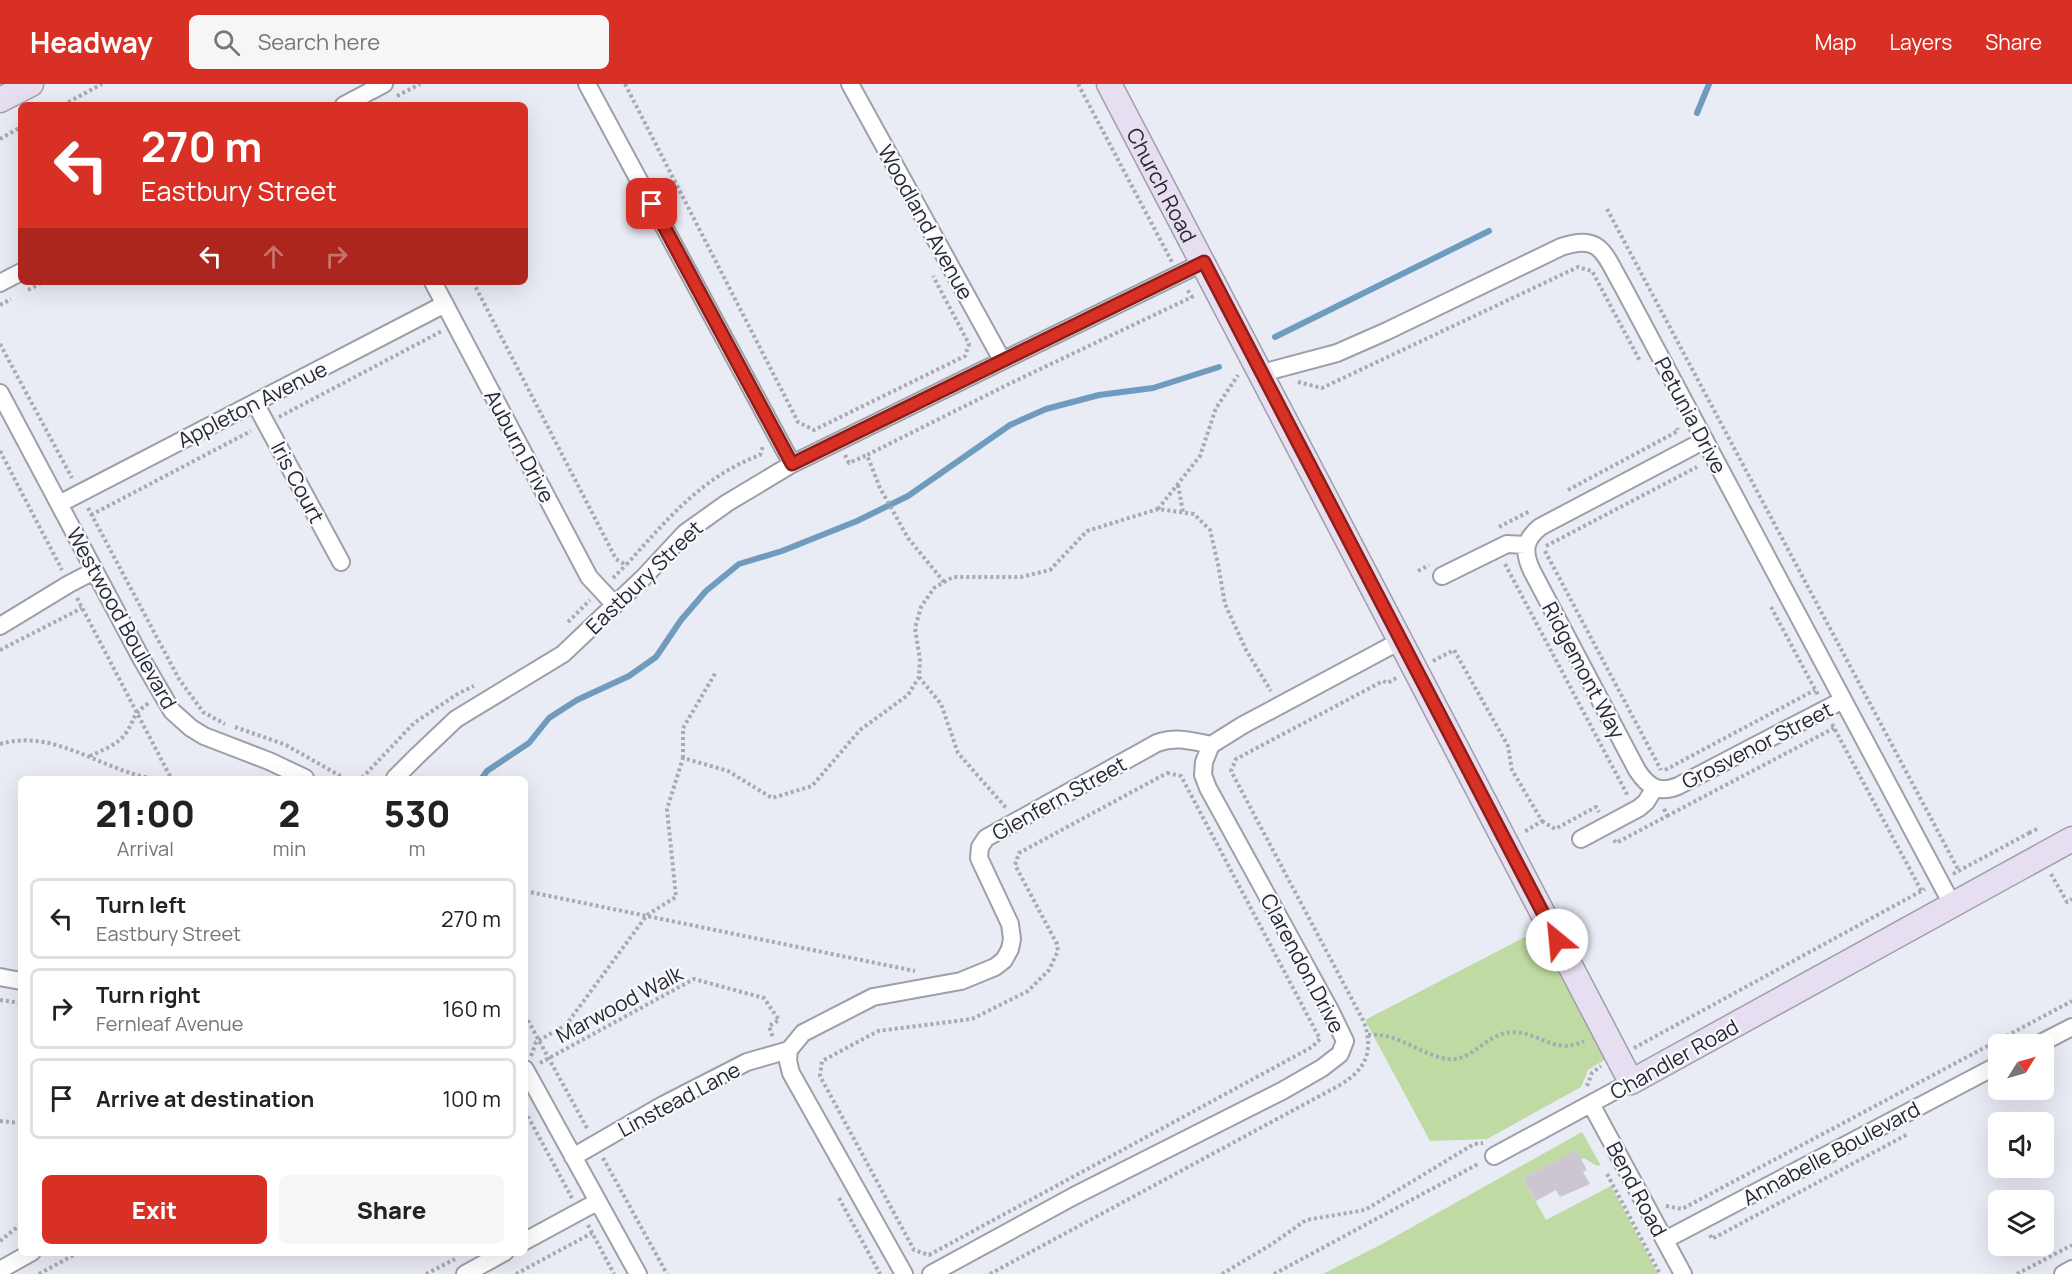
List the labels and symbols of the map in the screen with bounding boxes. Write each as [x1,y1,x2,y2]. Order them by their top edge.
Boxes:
street label: Church Road [1120,123,1203,247]
street label: Woodland Avenue [872,139,980,305]
pin [626,178,677,229]
street label: Petunia Drive [1649,352,1733,478]
street label: Appleton Avenue [172,354,332,454]
street label: Auburn Drive [479,385,561,507]
street label: Iris Court [265,436,331,528]
street label: Eastbury Street [579,514,709,640]
street label: Westwood Boulevard [60,522,184,714]
street label: Ridgemont Way [1536,597,1632,743]
street label: Grosvenor Street [1677,695,1837,795]
street label: Glenfern Street [987,750,1131,846]
street label: Clarendon Drive [1254,888,1352,1038]
position arrow [1525,908,1589,972]
street label: Marwood Walk [551,959,688,1049]
street label: Chandler Road [1605,1012,1743,1106]
north arrow [1988,1034,2054,1100]
street label: Linstead Lane [613,1055,745,1143]
street label: Annabelle Boulevard [1737,1094,1925,1212]
street label: Bend Road [1600,1137,1674,1241]

